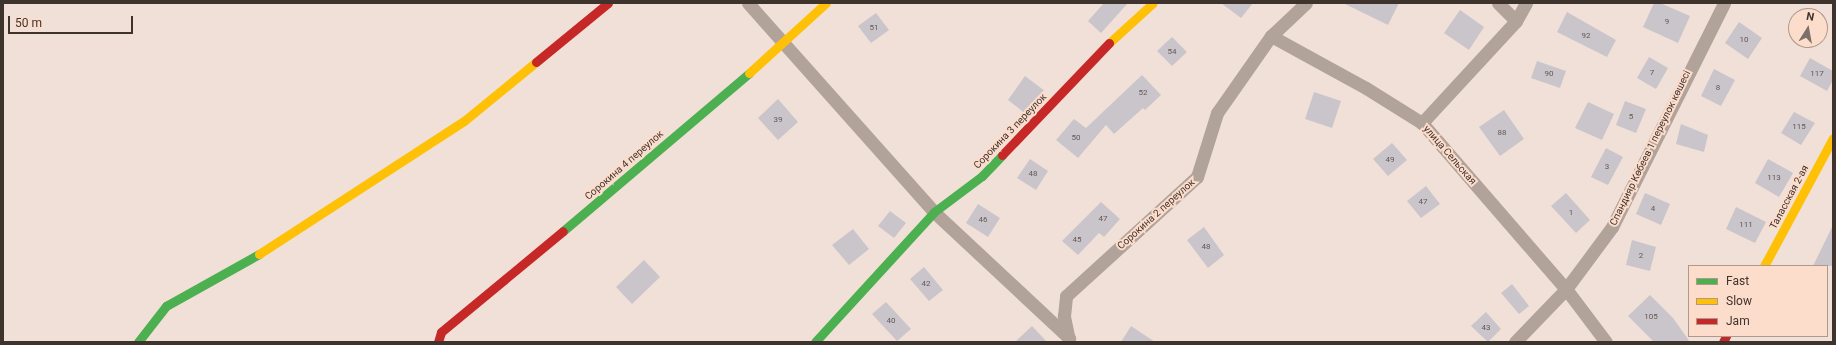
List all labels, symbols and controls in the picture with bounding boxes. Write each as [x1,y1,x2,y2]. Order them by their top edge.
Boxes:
scale bar [10,8,135,34]
north arrow [1788,8,1828,48]
text: N [1805,10,1815,24]
text: 50 m [15,16,42,30]
house number: 9 [1665,17,1669,27]
house number: 51 [870,23,878,33]
house number: 92 [1582,31,1590,41]
house number: 10 [1740,35,1748,45]
house number: 54 [1168,47,1176,57]
street label: Спандияр Көбеев 1 переулок көшесі [1607,68,1693,228]
house number: 7 [1650,68,1654,78]
house number: 90 [1545,69,1553,79]
house number: 117 [1810,69,1824,79]
house number: 8 [1716,83,1720,93]
house number: 52 [1139,88,1147,98]
street label: Сорокина 3 переулок [971,91,1049,171]
house number: 5 [1629,112,1633,122]
house number: 39 [774,115,782,125]
house number: 115 [1792,122,1806,132]
street label: улица Сельская [1421,123,1479,187]
street label: Сорокина 4 переулок [582,128,666,202]
house number: 88 [1498,128,1506,138]
house number: 50 [1072,133,1080,143]
house number: 49 [1386,155,1394,165]
house number: 3 [1605,162,1609,172]
street label: Таласская 2-ая [1767,163,1811,231]
house number: 48 [1029,169,1037,179]
house number: 113 [1767,173,1781,183]
street label: Сорокина 2 переулок [1115,176,1197,252]
house number: 47 [1419,197,1427,207]
house number: 4 [1651,204,1655,214]
house number: 1 [1569,208,1573,218]
house number: 47 [1099,214,1107,224]
house number: 46 [979,215,987,225]
house number: 111 [1739,220,1753,230]
house number: 45 [1073,235,1081,245]
house number: 48 [1202,242,1210,252]
house number: 2 [1639,251,1643,261]
legend [1688,265,1828,337]
text: Fast [1726,274,1749,288]
house number: 42 [922,279,930,289]
text: Slow [1726,294,1752,308]
house number: 105 [1644,312,1658,322]
text: Jam [1726,314,1750,328]
house number: 40 [887,316,895,326]
house number: 43 [1482,323,1490,333]

